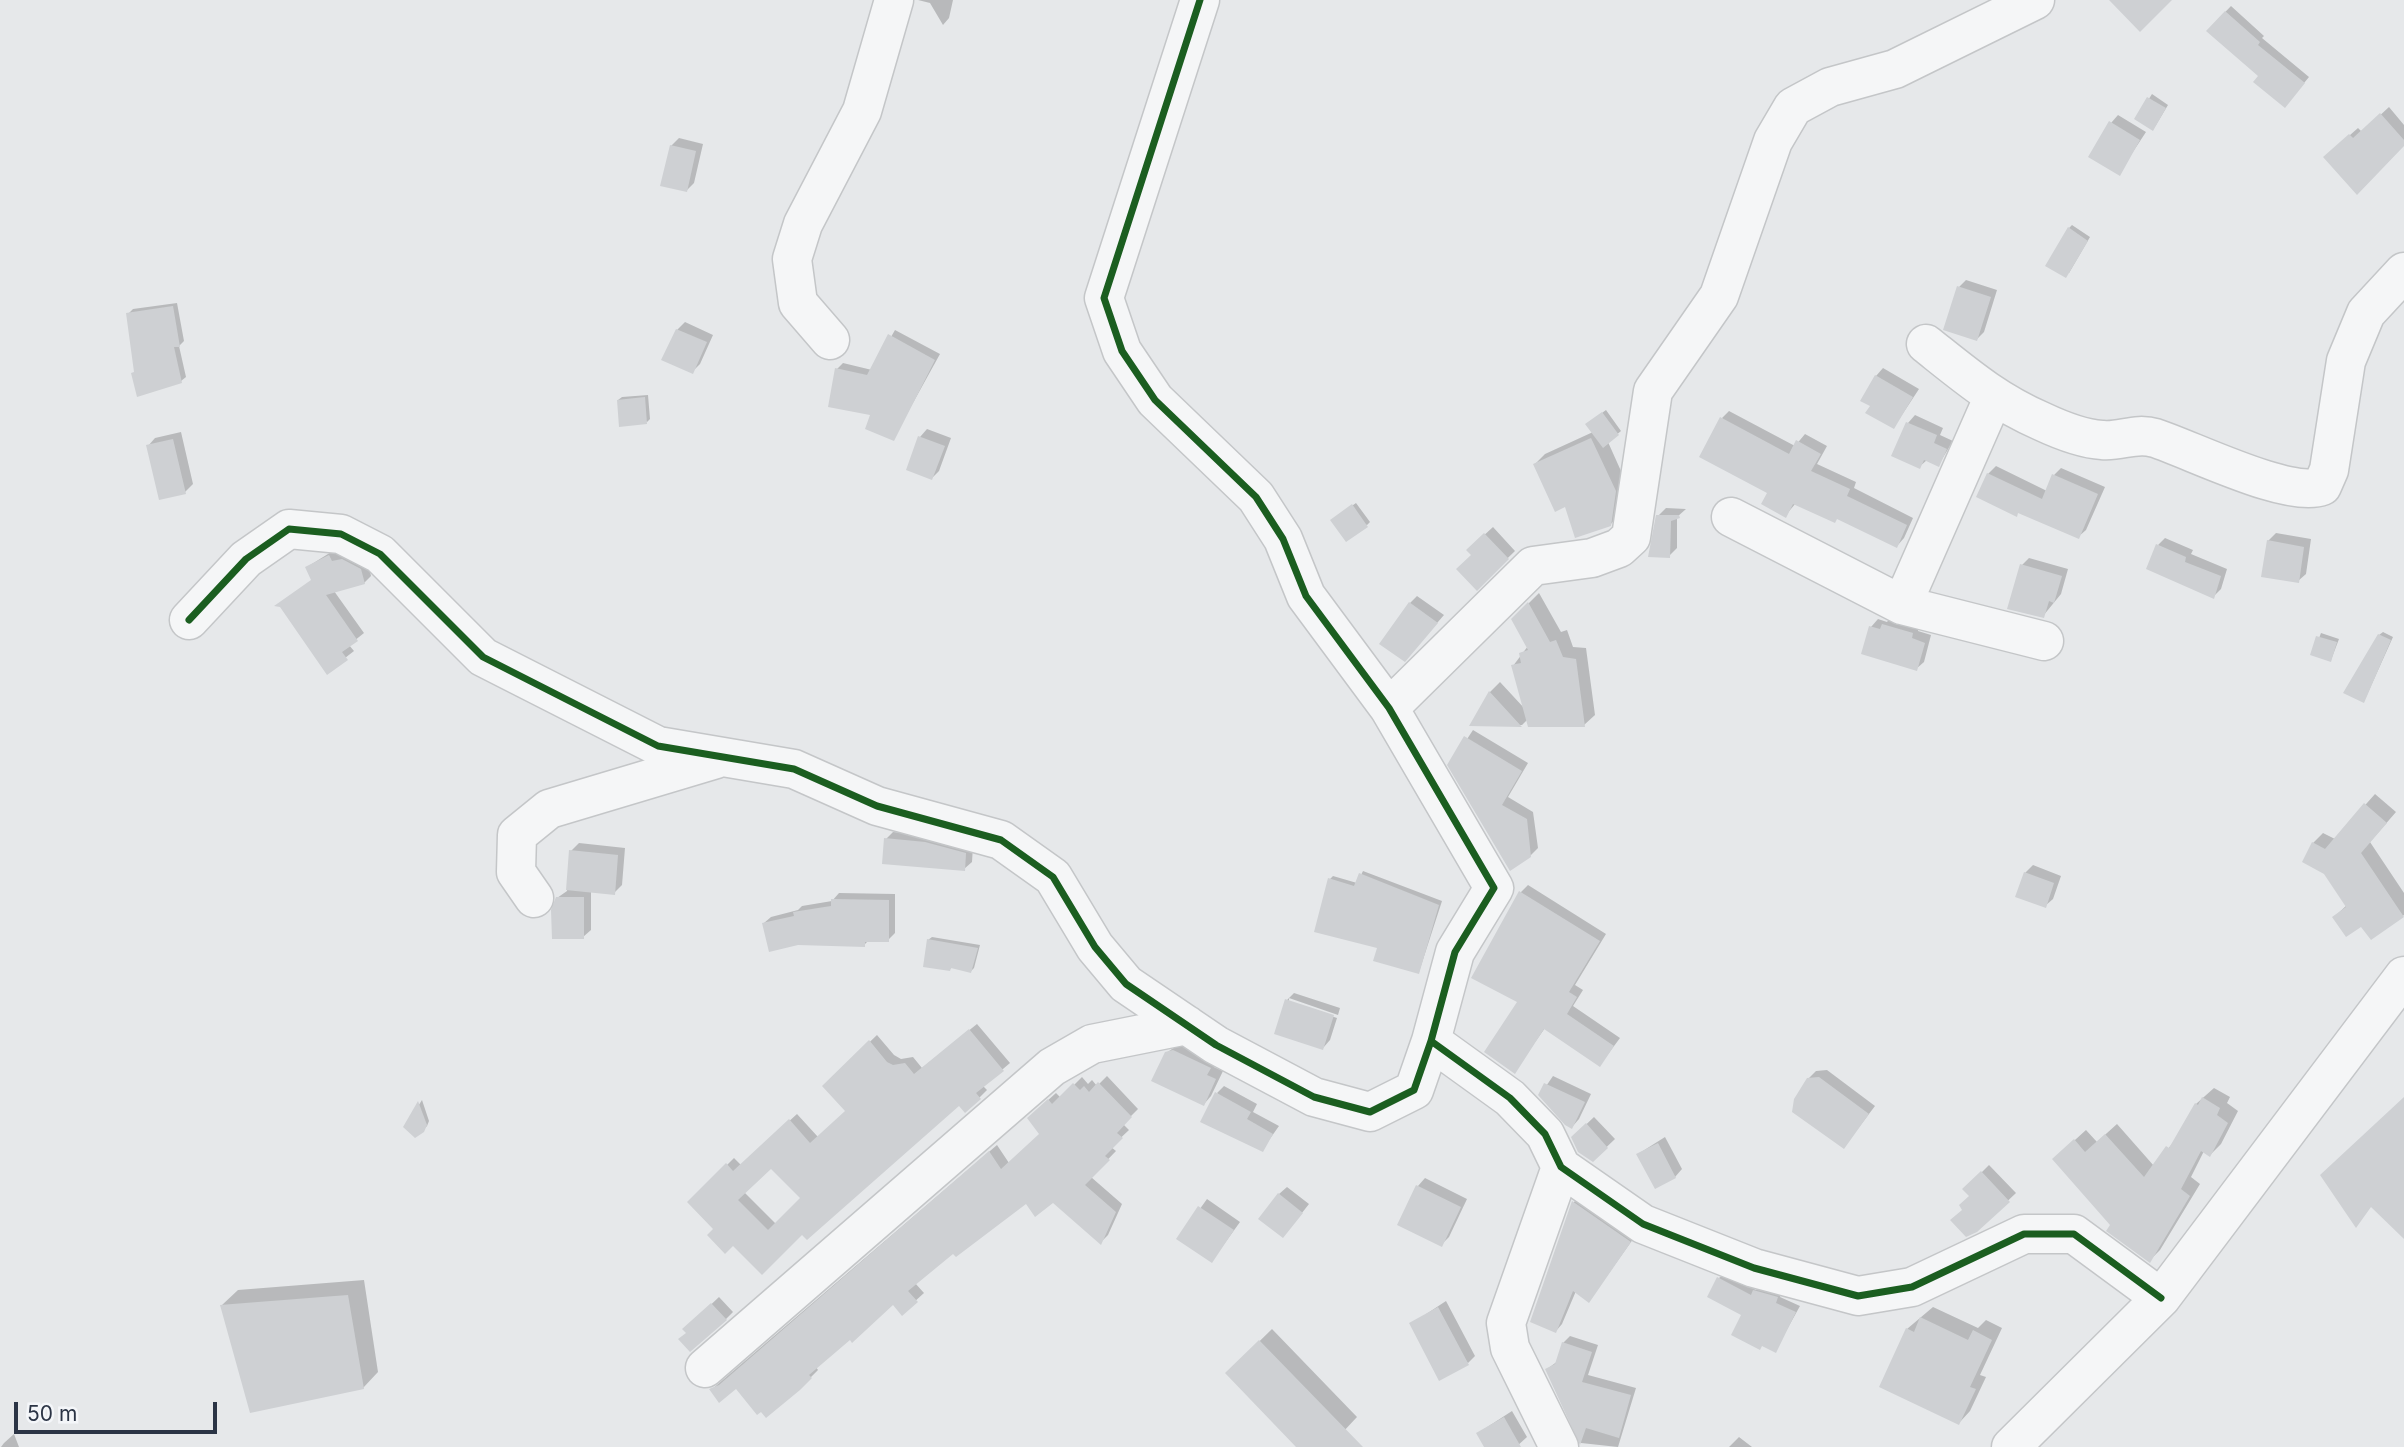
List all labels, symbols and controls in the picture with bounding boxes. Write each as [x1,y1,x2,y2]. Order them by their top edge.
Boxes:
scale bar [18,1388,220,1432]
text: 50 m [27,1401,77,1426]

